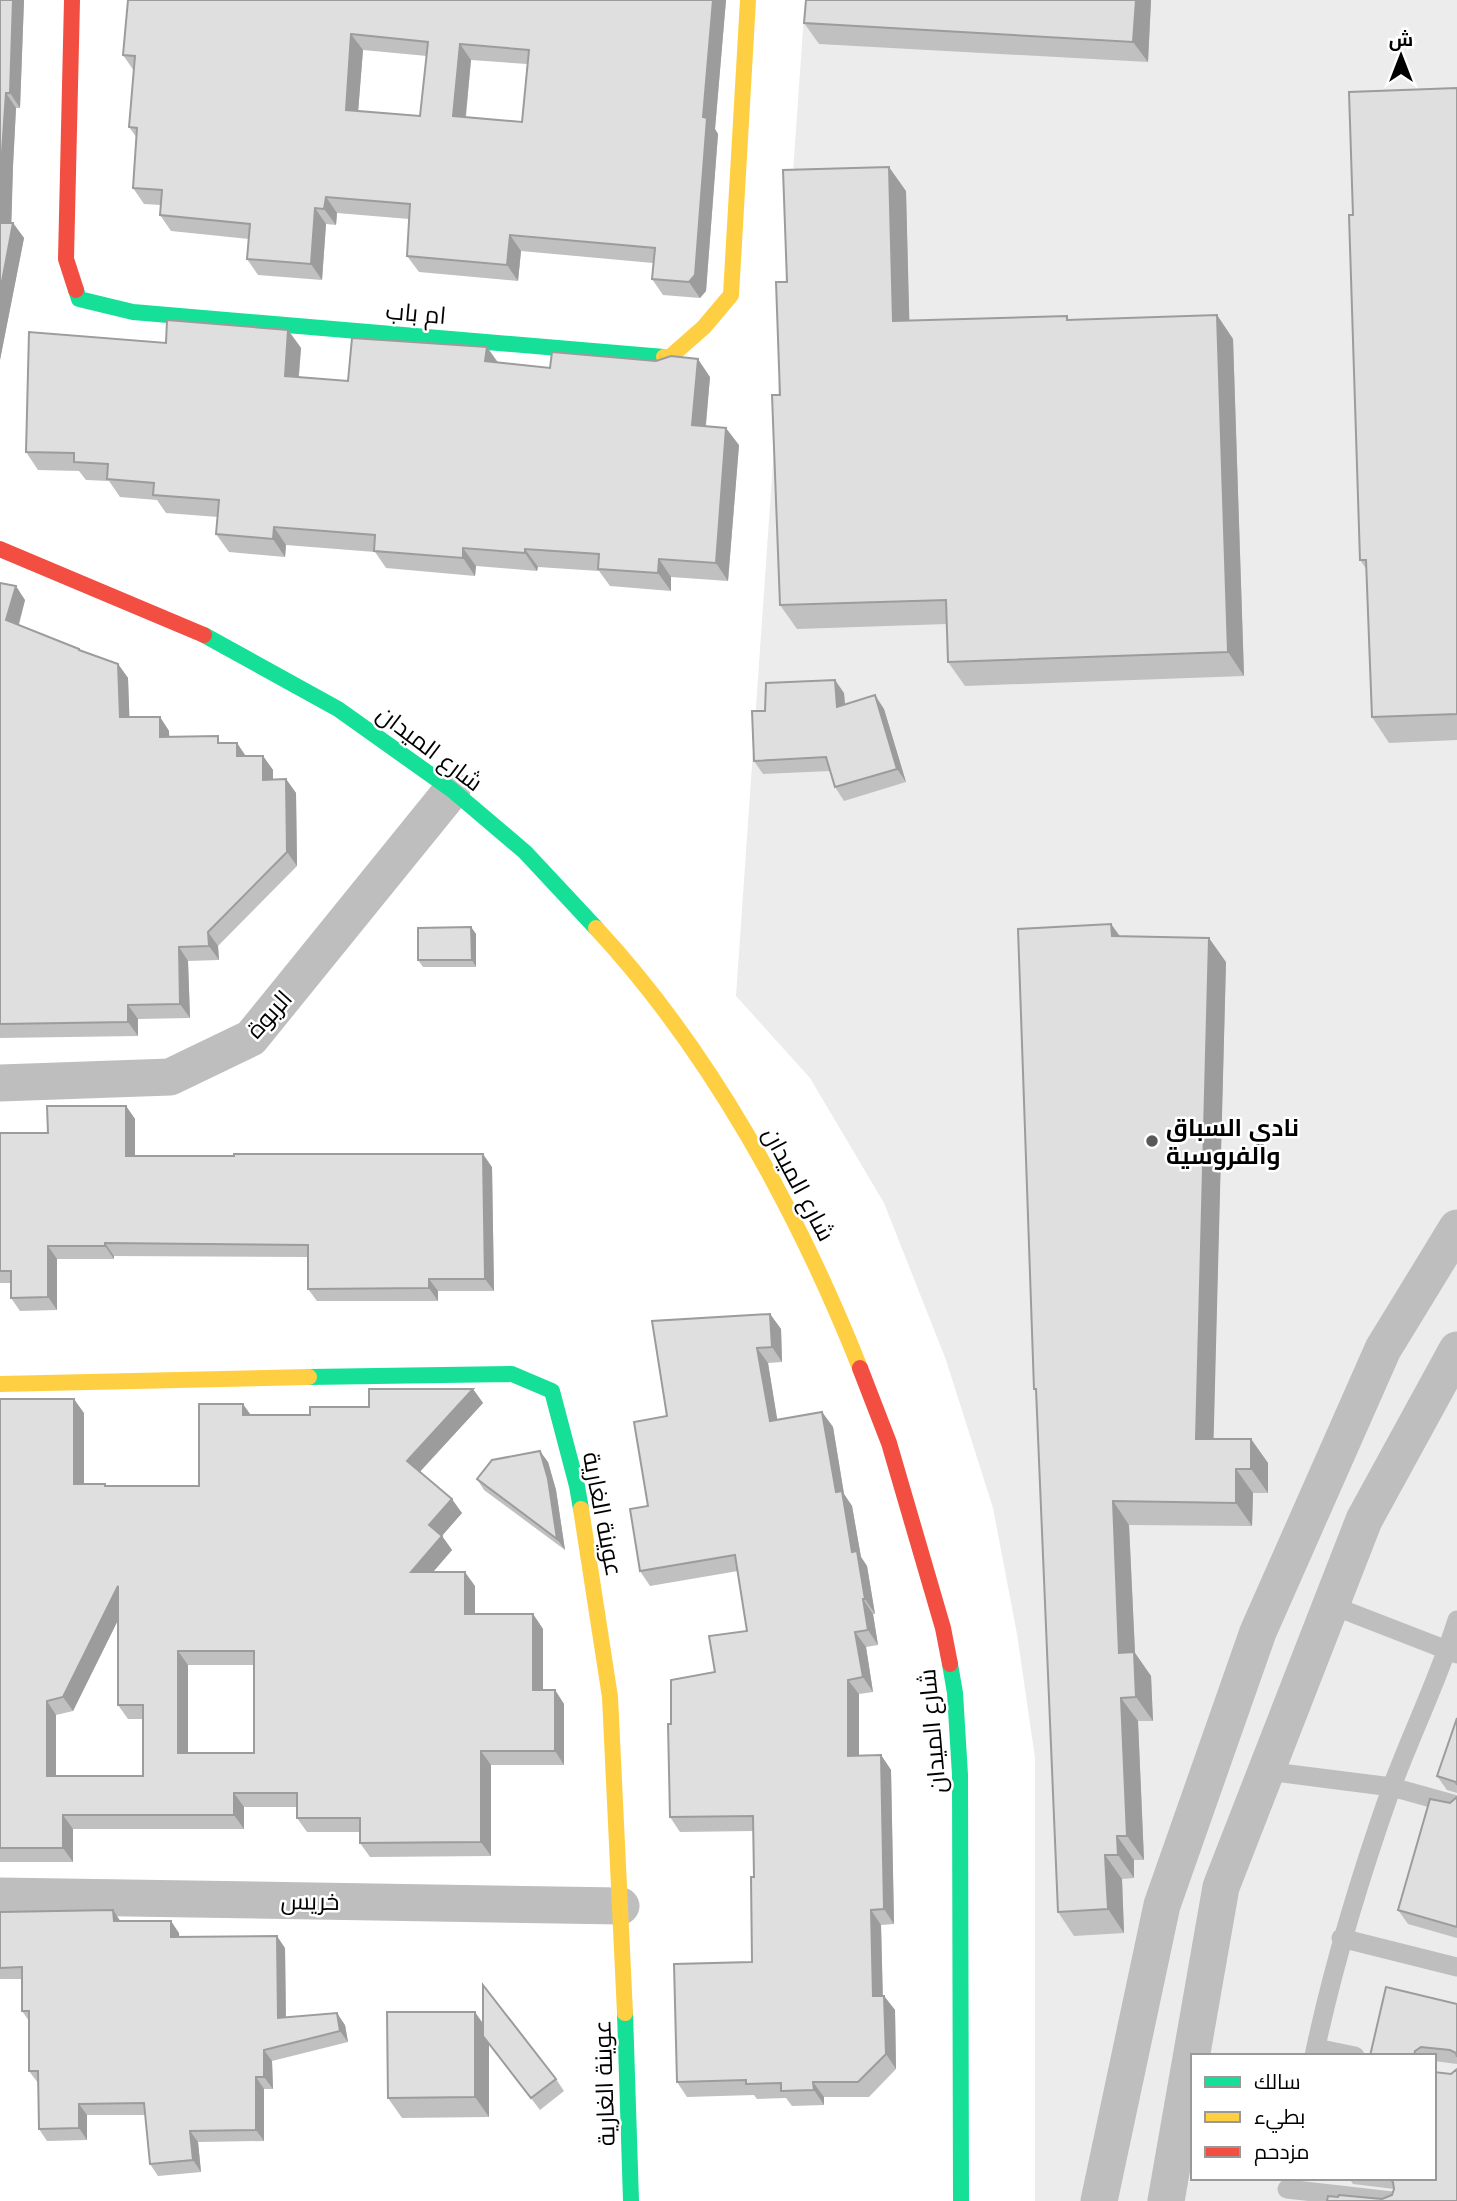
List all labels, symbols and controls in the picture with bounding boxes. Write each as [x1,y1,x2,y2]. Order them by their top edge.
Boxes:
north arrow [1366,21,1436,91]
text: ش [1389,29,1413,51]
street label: ام باب [384,297,447,332]
street label: شارع الميدان [370,700,488,799]
street label: الربوة [241,985,297,1043]
place label: نادي السباق والفروسية [1166,1114,1299,1170]
street label: شارع الميدان [755,1123,840,1247]
marker: نادي السباق والفروسية [1144,1133,1160,1149]
street label: عوينة الغارية [578,1450,628,1578]
street label: شارع الميدان [913,1667,954,1794]
street label: خريس [280,1887,340,1916]
street label: عوينة الغارية [588,2020,620,2146]
legend [1191,2054,1436,2180]
text: سالك [1254,2070,1301,2093]
text: بطيء [1254,2105,1305,2133]
text: مزدحم [1254,2140,1309,2166]

